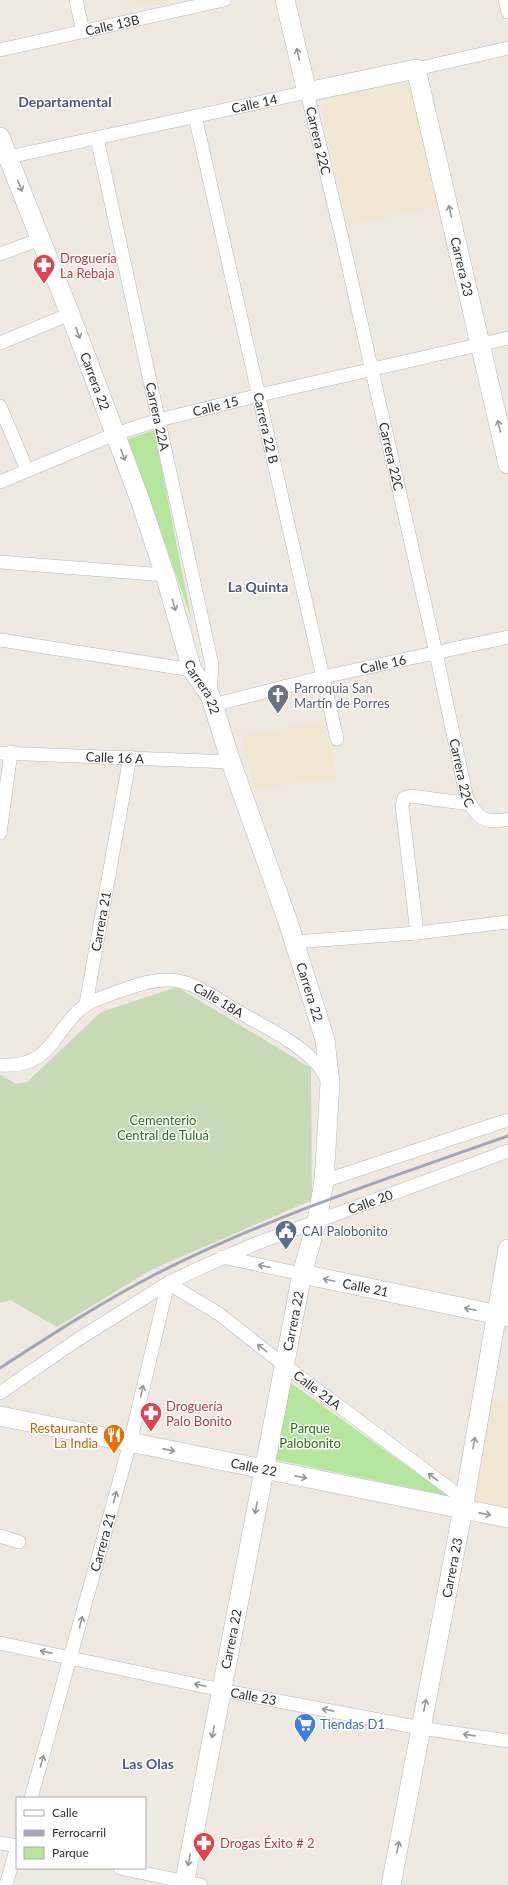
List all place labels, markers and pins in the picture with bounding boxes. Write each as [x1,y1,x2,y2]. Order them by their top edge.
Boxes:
place label: Droguería La Rebaja [60,250,117,281]
pharmacy icon: Droguería La Rebaja [31,252,57,285]
place label: Parroquia San Martín de Porres [294,680,390,711]
church icon: Parroquia San Martín de Porres [265,682,291,715]
public building icon: CAI Palobonito [273,1218,299,1251]
place label: CAI Palobonito [302,1223,388,1239]
place label: Droguería Palo Bonito [166,1398,232,1429]
pharmacy icon: Droguería Palo Bonito [138,1400,164,1433]
place label: Restaurante La India [30,1420,98,1451]
restaurant icon: Restaurante La India [101,1422,127,1455]
supermarket icon: Tiendas D1 [292,1711,318,1744]
place label: Tiendas D1 [320,1716,385,1732]
pharmacy icon: Drogas Éxito # 2 [191,1830,217,1863]
place label: Drogas Éxito # 2 [220,1835,315,1851]

